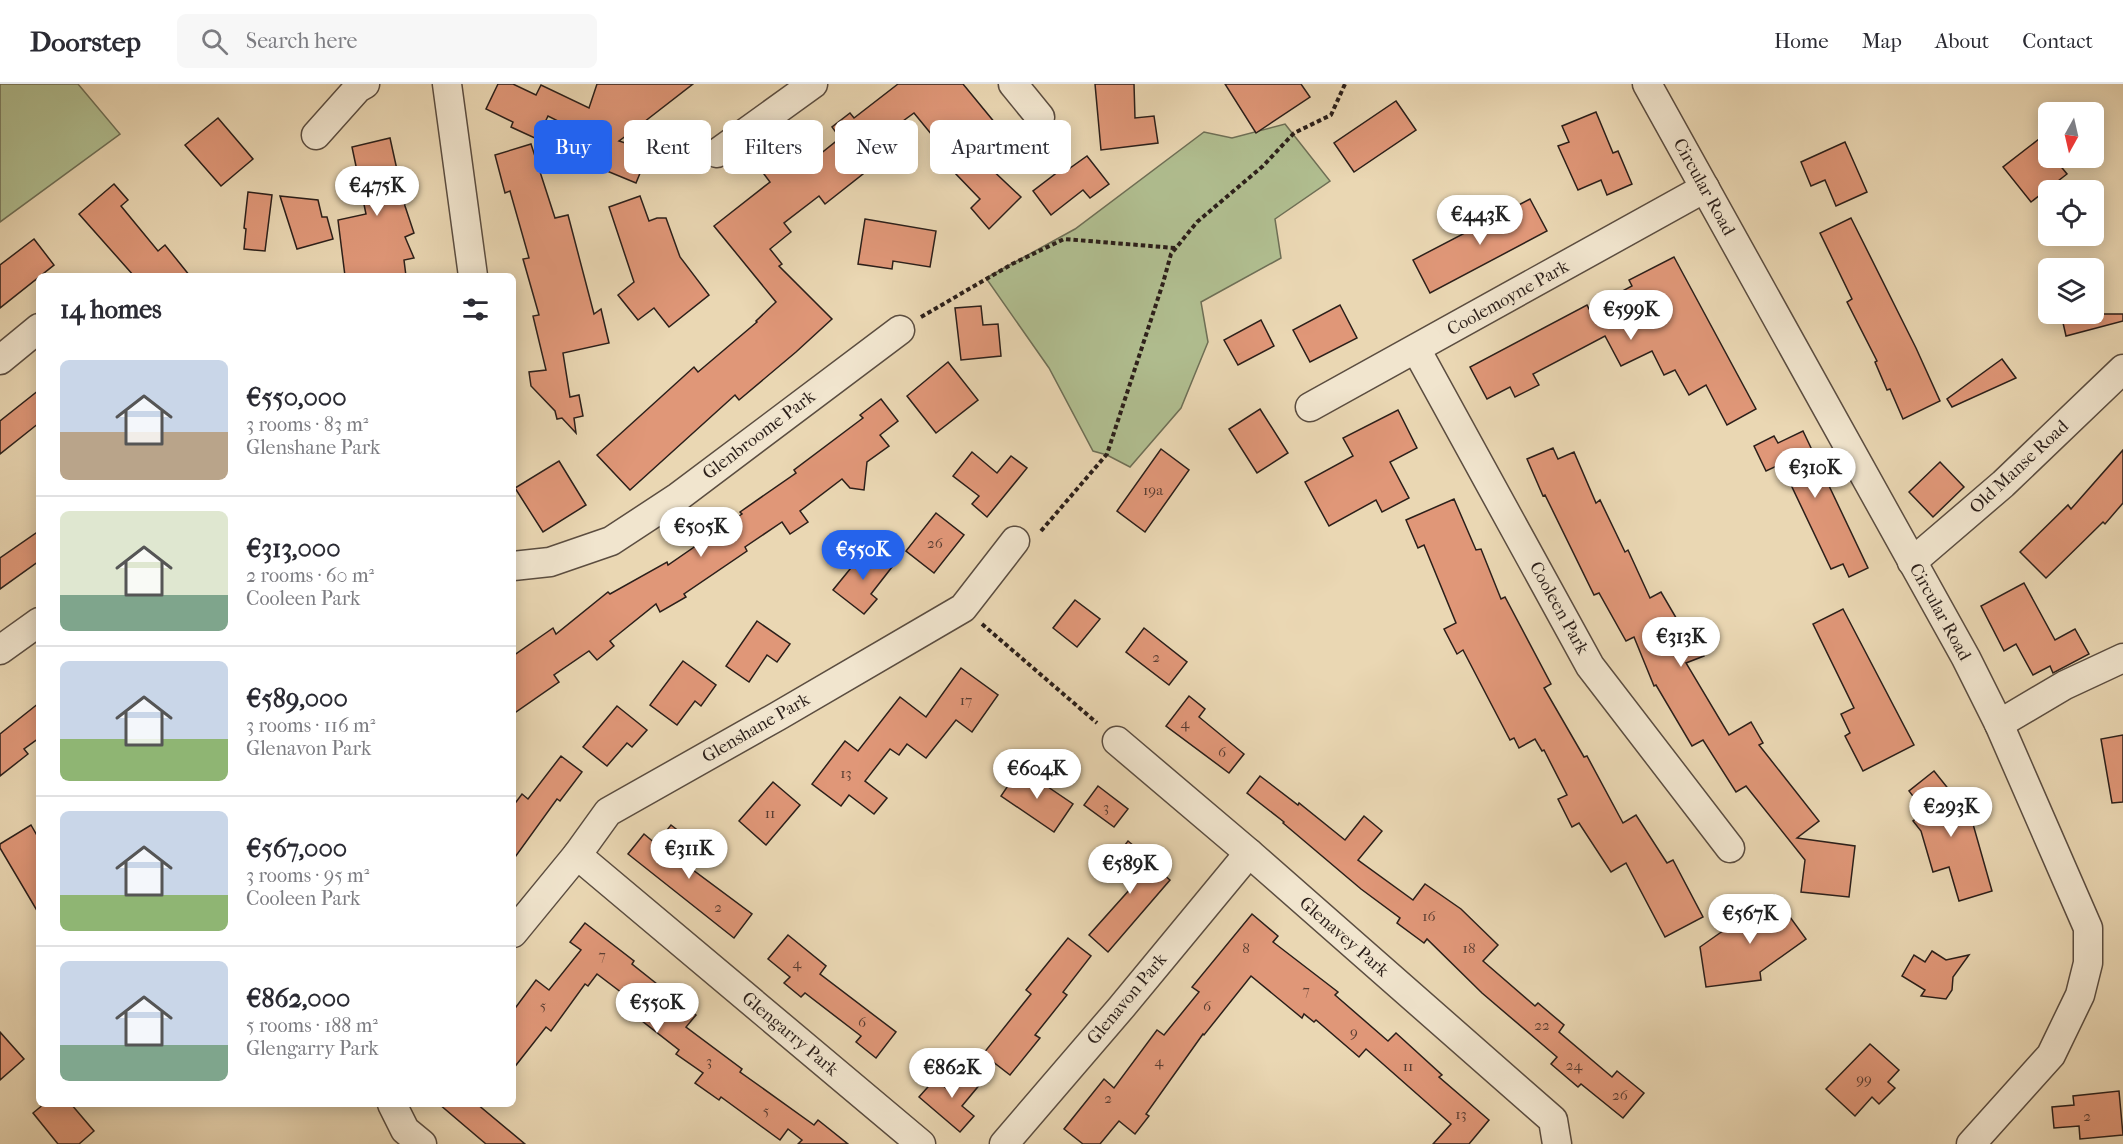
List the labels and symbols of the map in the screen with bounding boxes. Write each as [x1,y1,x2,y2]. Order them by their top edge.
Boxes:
north arrow [2038,102,2104,168]
street label: Circular Road [1669,135,1739,239]
pin: €475K [335,166,419,217]
pin: €443K [1438,195,1522,246]
street label: Coolemoyne Park [1443,256,1573,340]
pin: €599K [1589,290,1673,341]
street label: Glenbroome Park [699,385,820,484]
street label: Old Manse Road [1965,416,2073,518]
pin: €310K [1773,448,1857,499]
house number: 19a [1143,481,1164,499]
pin: €505K [659,507,743,558]
pin: €550K [821,530,905,581]
house number: 26 [927,534,944,552]
street label: Cooleen Park [1525,558,1593,659]
street label: Circular Road [1905,560,1975,664]
pin: €313K [1639,617,1723,668]
house number: 2 [1152,648,1160,666]
street label: Glenshane Park [698,688,814,767]
house number: 17 [960,691,972,709]
house number: 4 [1181,714,1191,732]
house number: 6 [1218,743,1227,761]
pin: €604K [995,749,1079,800]
house number: 13 [840,764,852,782]
pin: €293K [1909,787,1993,838]
house number: 3 [1103,798,1109,816]
house number: 11 [765,804,775,822]
pin: €311K [647,829,731,880]
pin: €589K [1088,844,1172,895]
street label: Glenavey Park [1295,893,1393,982]
pin: €567K [1708,894,1792,945]
house number: 2 [714,898,722,916]
house number: 16 [1422,907,1437,925]
house number: 8 [1242,939,1250,957]
house number: 18 [1463,939,1475,957]
house number: 7 [598,946,606,964]
street label: Glenavon Park [1083,949,1172,1049]
house number: 4 [793,954,803,972]
house number: 7 [1302,981,1310,999]
pin: €550K [615,983,699,1034]
street label: Glengarry Park [738,988,843,1081]
house number: 5 [540,996,546,1014]
house number: 6 [1203,997,1212,1015]
house number: 6 [858,1013,867,1031]
house number: 22 [1534,1016,1550,1034]
house number: 9 [1350,1023,1358,1041]
pin: €862K [910,1048,994,1099]
house number: 3 [706,1052,712,1070]
house number: 4 [1155,1052,1165,1070]
house number: 24 [1566,1056,1583,1074]
house number: 11 [1403,1057,1413,1075]
house number: 99 [1856,1070,1872,1088]
house number: 26 [1612,1086,1629,1104]
house number: 2 [1104,1089,1112,1107]
house number: 5 [763,1101,769,1119]
house number: 13 [1455,1105,1467,1123]
house number: 2 [2083,1107,2091,1125]

